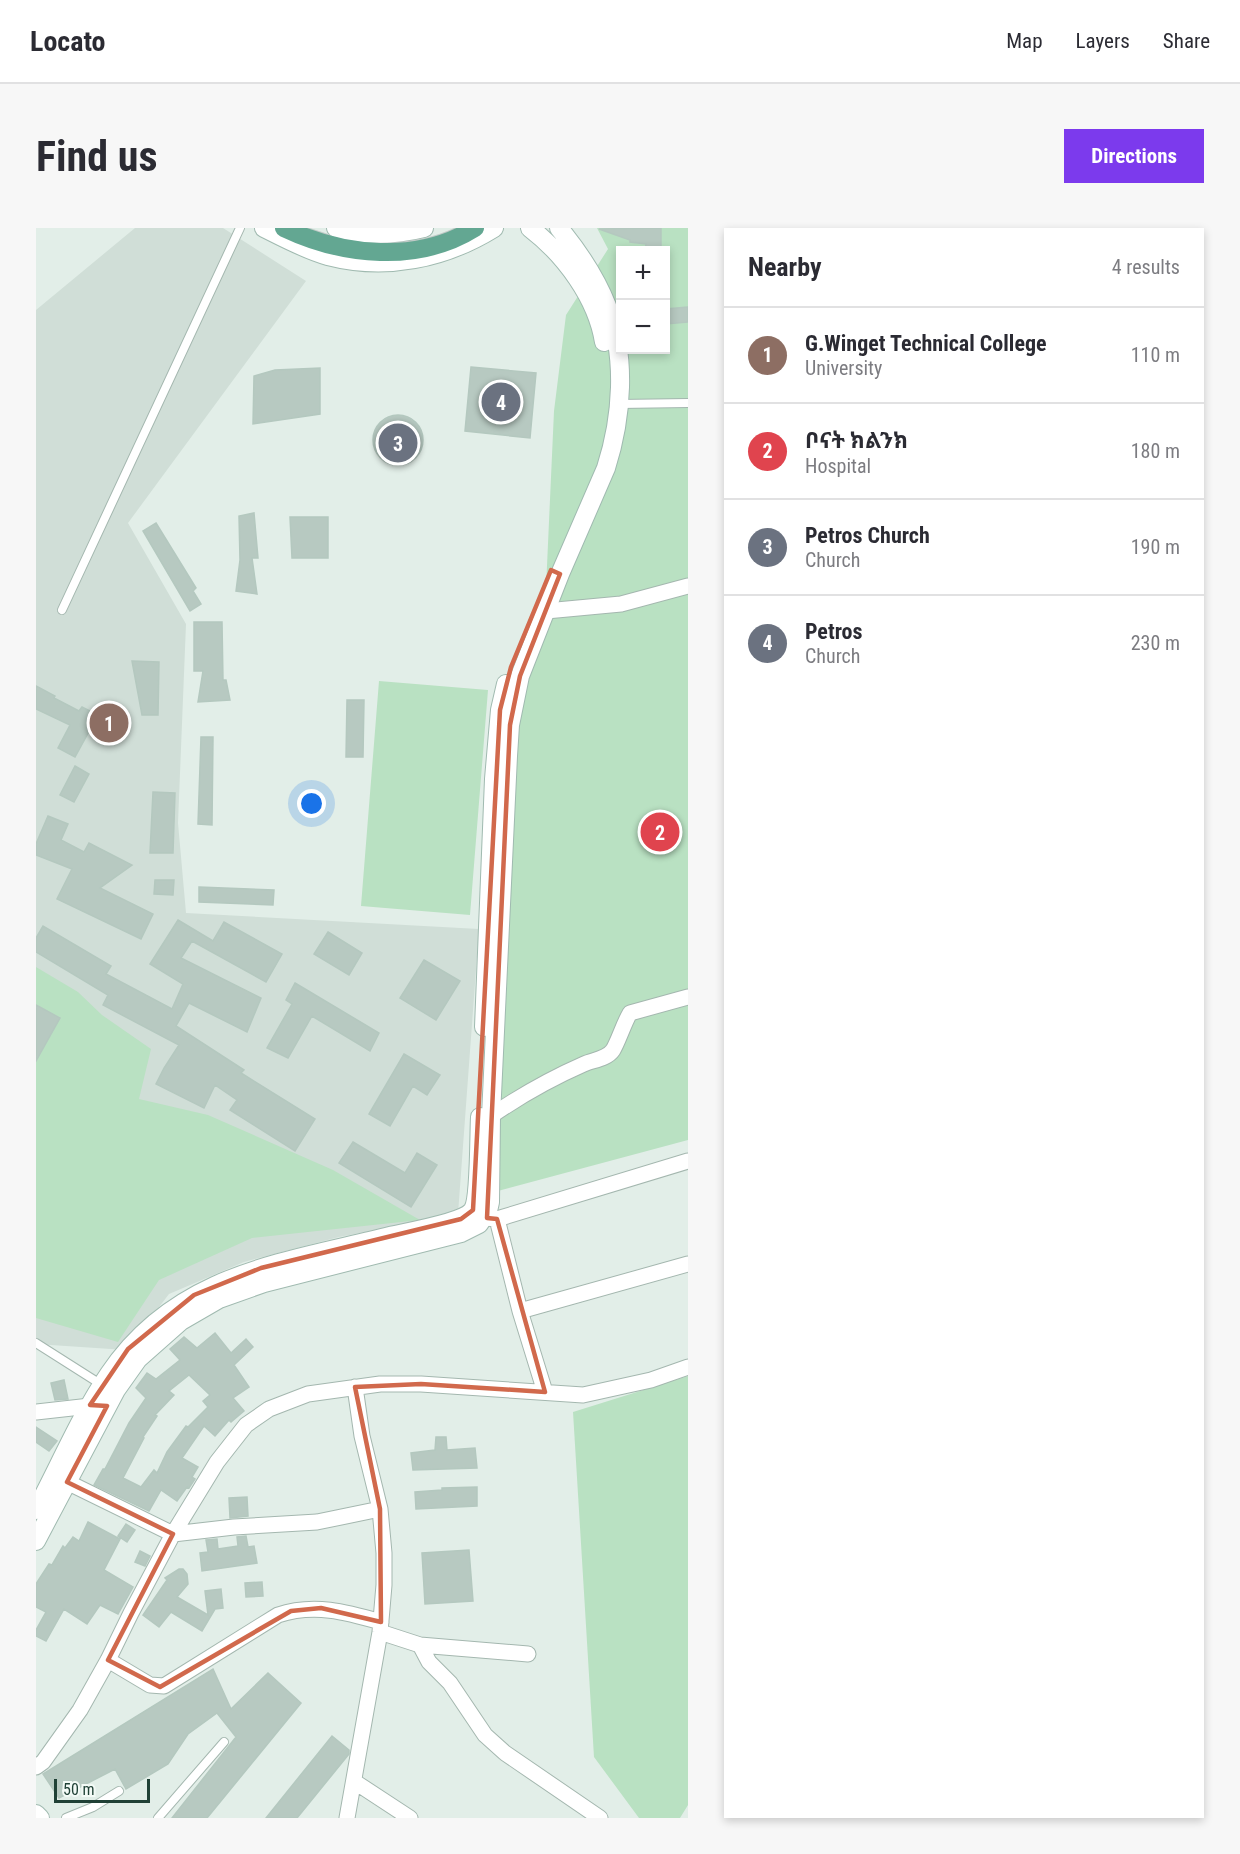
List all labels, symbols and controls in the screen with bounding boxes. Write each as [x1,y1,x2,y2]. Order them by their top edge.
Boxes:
text: Locato [30,25,106,58]
text: Map [1006,29,1043,53]
text: Layers [1076,29,1130,53]
text: Share [1163,29,1210,53]
button: Directions [1064,129,1204,183]
text: Find us [36,132,157,181]
map controls [616,246,670,354]
button: + [616,246,670,300]
text: Nearby [748,252,822,282]
text: 4 results [1112,255,1180,279]
button: − [616,300,670,354]
text: G.Winget Technical College [805,331,1047,356]
text: 1 [762,343,773,367]
text: 110 m [1131,343,1180,367]
text: University [805,356,882,380]
pin: 4 [482,380,520,424]
pin: 3 [378,420,418,466]
text: ቦናት ክልንክ [805,428,908,453]
text: 2 [762,439,773,463]
text: 180 m [1131,439,1180,463]
text: Hospital [805,454,871,478]
text: Petros Church [805,523,930,548]
text: 3 [762,535,773,559]
text: 190 m [1131,535,1180,559]
text: Church [805,548,860,572]
text: Petros [805,619,862,644]
text: 4 [762,631,773,655]
text: 230 m [1131,631,1180,655]
text: Church [805,644,860,668]
pin: 1 [90,700,128,746]
your location [297,789,326,818]
pin: 2 [640,810,680,854]
scale bar [54,1776,150,1804]
text: 50 m [63,1780,95,1799]

